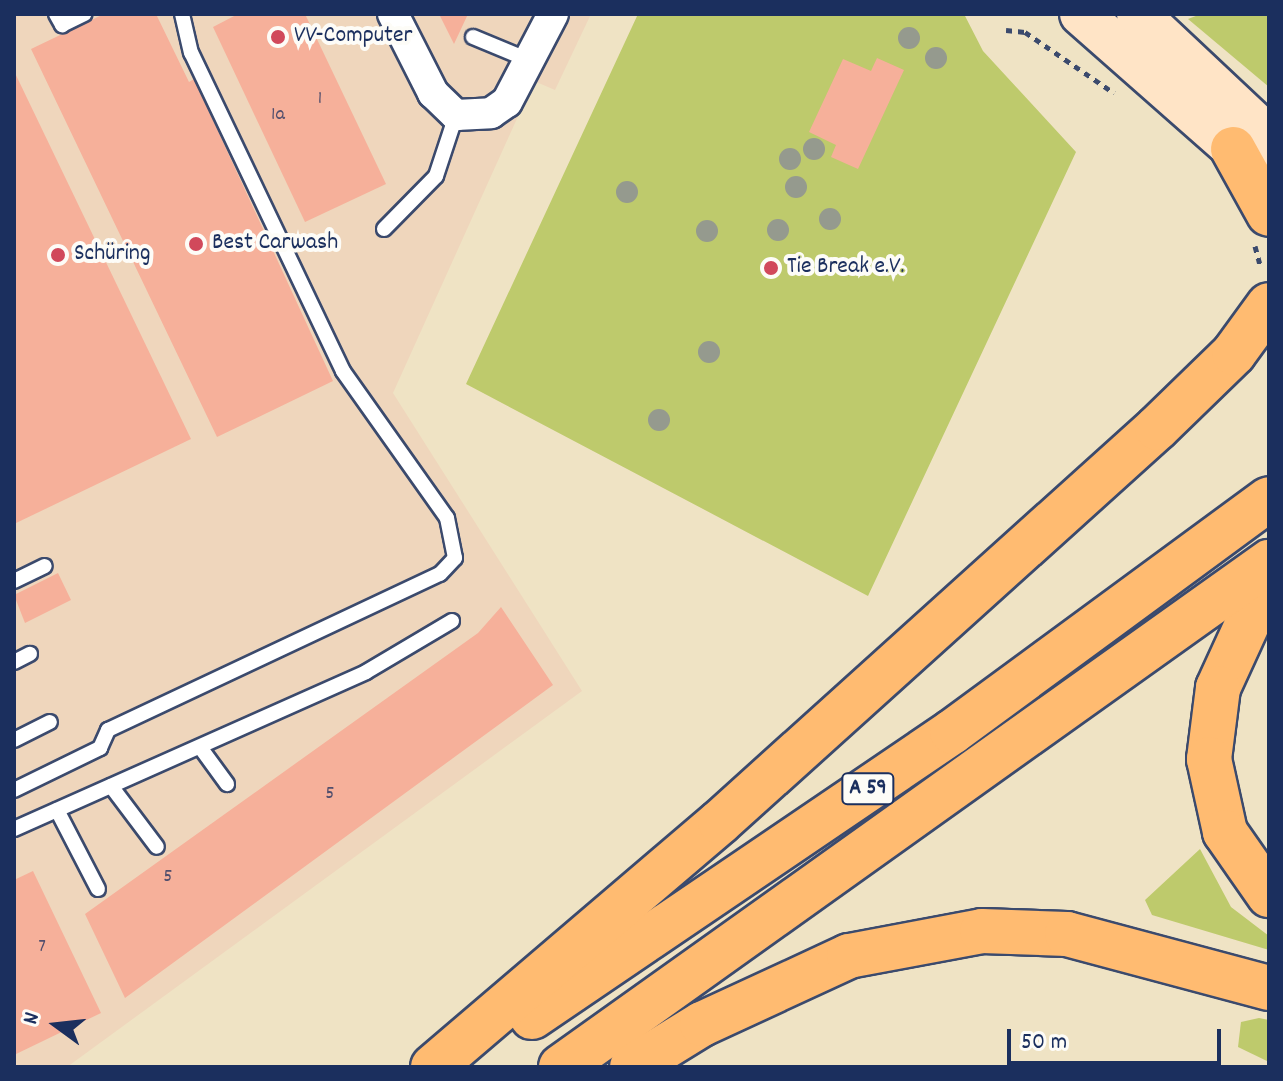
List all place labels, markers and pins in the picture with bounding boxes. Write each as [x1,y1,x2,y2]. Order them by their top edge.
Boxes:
place label: VV-Computer [294,23,412,51]
marker: VV-Computer [269,28,287,46]
place label: Best Carwash [212,230,338,258]
marker: Best Carwash [187,235,205,253]
place label: Schüring [74,241,150,269]
marker: Schüring [49,246,67,264]
place label: Tie Break e.V. [787,254,905,282]
marker: Tie Break e.V. [762,259,780,277]

